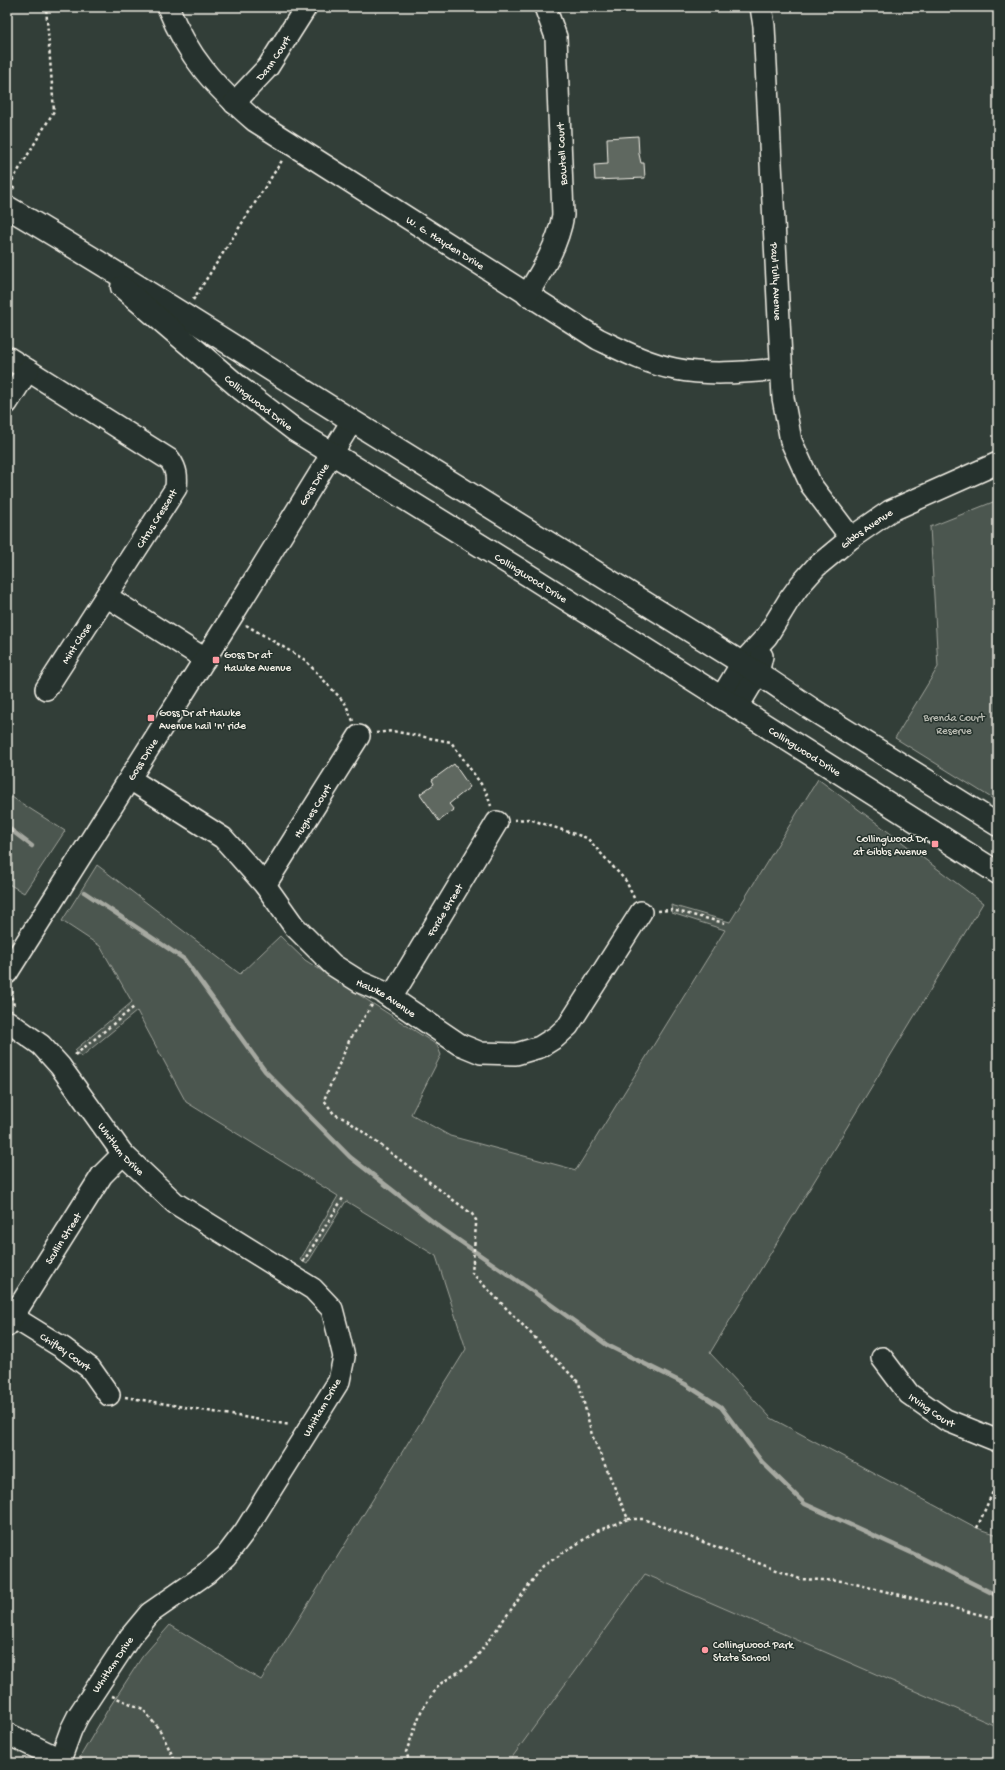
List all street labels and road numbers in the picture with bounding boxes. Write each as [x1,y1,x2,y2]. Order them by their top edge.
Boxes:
street label: Dann Court [254,33,295,84]
street label: Bowtell Court [555,121,571,187]
street label: W. G. Hayden Drive [403,215,486,273]
street label: Paul Tully Avenue [767,241,783,321]
street label: Collingwood Drive [221,373,295,434]
street label: Goss Drive [297,461,333,508]
street label: Citrus Crescent [135,486,181,551]
street label: Gibbs Avenue [839,507,896,552]
street label: Collingwood Drive [492,552,569,606]
street label: Mint Close [60,621,95,667]
street label: Collingwood Drive [765,725,843,780]
street label: Goss Drive [126,737,161,783]
street label: Hughes Court [292,781,336,841]
street label: Forde Street [425,881,467,940]
street label: Hawke Avenue [354,977,418,1021]
street label: Whitlam Drive [95,1121,146,1179]
street label: Scullin Street [43,1210,86,1267]
street label: Chifley Court [37,1331,94,1375]
street label: Whitlam Drive [301,1377,344,1439]
street label: Irving Court [906,1392,958,1431]
street label: Whitlam Drive [90,1635,137,1695]

